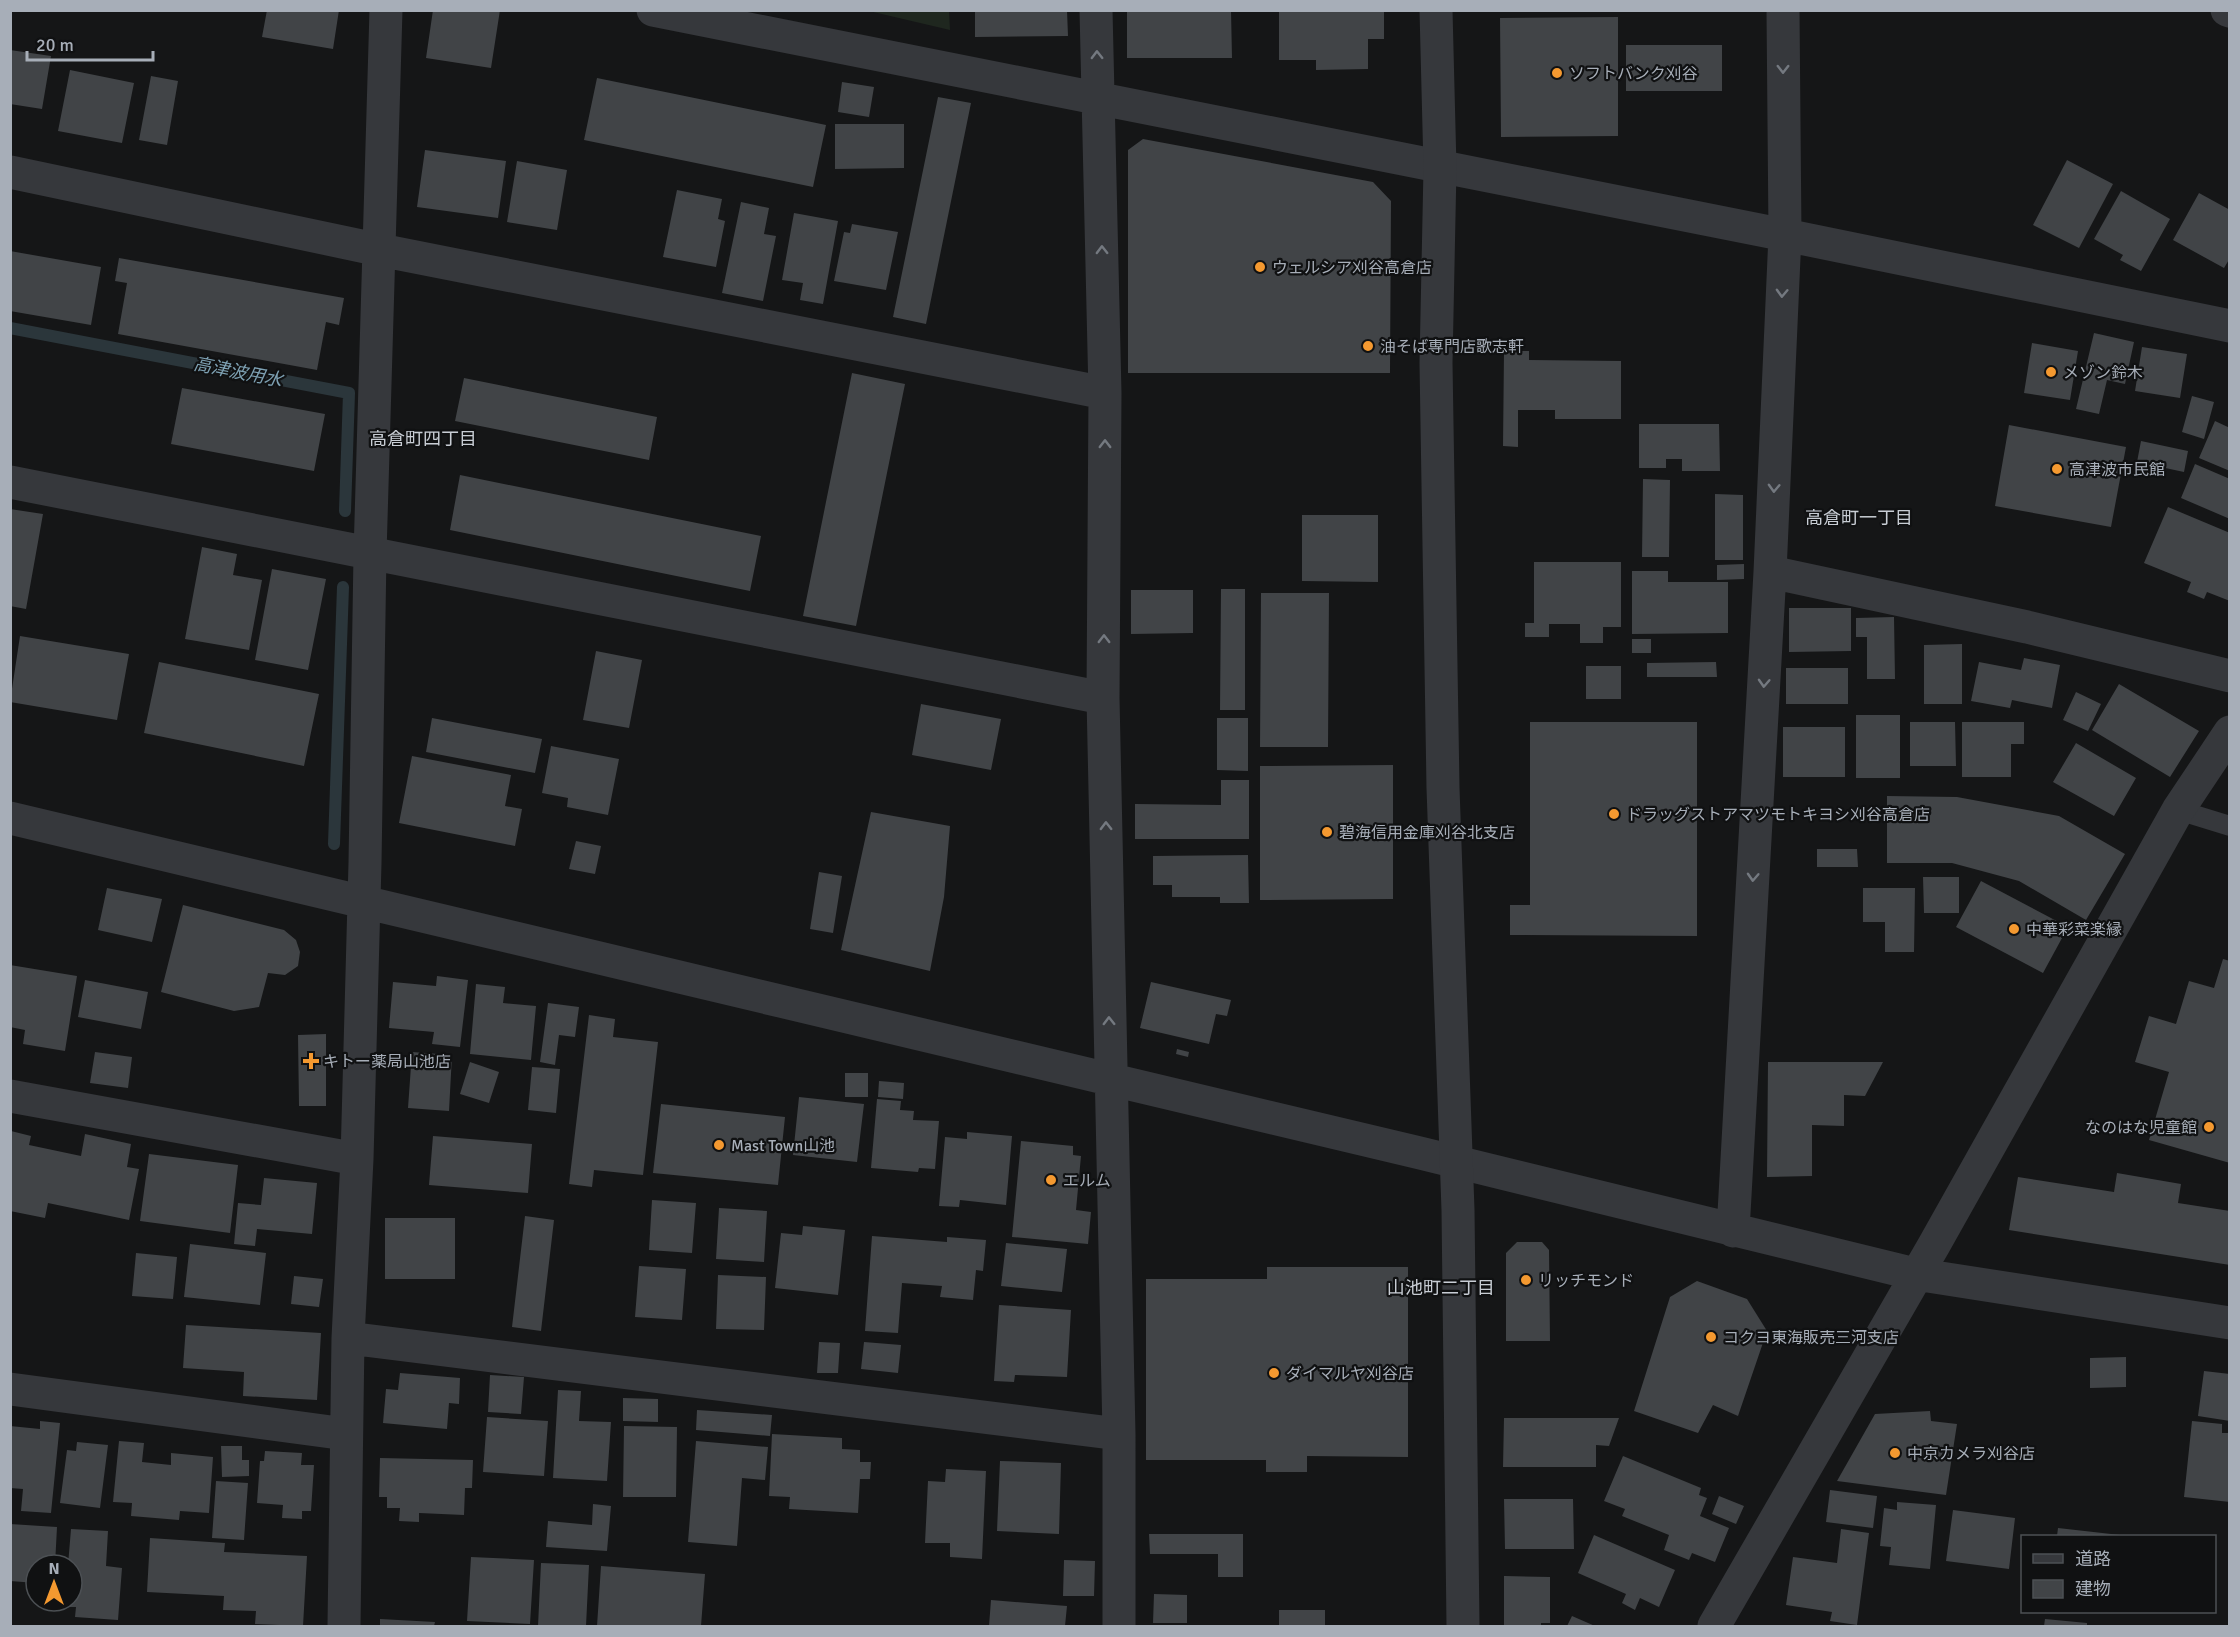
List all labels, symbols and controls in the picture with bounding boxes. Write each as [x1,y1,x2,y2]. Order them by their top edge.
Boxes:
scale bar [27,24,153,62]
text: 20 m [36,34,74,56]
one-way arrow [1091,50,1103,59]
place label: ソフトバンク刈谷 [1569,64,1698,84]
one-way arrow [1777,64,1789,73]
marker: ソフトバンク刈谷 [1550,66,1564,80]
one-way arrow [1095,245,1108,254]
place label: ウェルシア刈谷高倉店 [1272,258,1432,278]
marker: ウェルシア刈谷高倉店 [1253,260,1267,274]
one-way arrow [1776,288,1788,297]
place label: 油そば専門店歌志軒 [1380,337,1524,357]
marker: 油そば専門店歌志軒 [1361,339,1375,353]
water label: 高津波用水 [192,353,286,392]
place label: メゾン鈴木 [2063,363,2143,383]
marker: メゾン鈴木 [2044,365,2058,379]
district label: 高倉町四丁目 [369,428,477,450]
one-way arrow [1099,440,1111,449]
place label: 高津波市民館 [2069,460,2165,480]
marker: 高津波市民館 [2050,462,2064,476]
one-way arrow [1767,483,1780,492]
district label: 高倉町一丁目 [1805,507,1913,529]
one-way arrow [1098,635,1110,644]
one-way arrow [1758,678,1771,687]
place label: ドラッグストアマツモトキヨシ刈谷高倉店 [1626,805,1930,825]
marker: ドラッグストアマツモトキヨシ刈谷高倉店 [1607,807,1621,821]
one-way arrow [1100,821,1112,830]
place label: 碧海信用金庫刈谷北支店 [1339,823,1515,843]
marker: 碧海信用金庫刈谷北支店 [1320,825,1334,839]
one-way arrow [1747,873,1760,882]
place label: 中華彩菜楽縁 [2026,920,2122,940]
marker: 中華彩菜楽縁 [2007,922,2021,936]
one-way arrow [1103,1016,1115,1025]
place label: キトー薬局山池店 [323,1052,451,1072]
marker: キトー薬局山池店 [304,1054,318,1068]
place label: なのはな児童館 [2085,1118,2197,1138]
marker: なのはな児童館 [2202,1120,2216,1134]
place label: Mast Town山池 [731,1136,835,1156]
marker: Mast Town山池 [712,1138,726,1152]
place label: エルム [1063,1171,1111,1191]
marker: エルム [1044,1173,1058,1187]
place label: リッチモンド [1538,1271,1634,1291]
marker: リッチモンド [1519,1273,1533,1287]
district label: 山池町二丁目 [1387,1277,1495,1299]
place label: コクヨ東海販売三河支店 [1723,1328,1899,1348]
marker: コクヨ東海販売三河支店 [1704,1330,1718,1344]
place label: ダイマルヤ刈谷店 [1286,1364,1414,1384]
marker: ダイマルヤ刈谷店 [1267,1366,1281,1380]
place label: 中京カメラ刈谷店 [1907,1444,2035,1464]
marker: 中京カメラ刈谷店 [1888,1446,1902,1460]
legend [2021,1535,2216,1613]
text: 道路 [2075,1548,2111,1570]
north arrow [24,1553,84,1613]
text: N [48,1559,60,1579]
text: 建物 [2075,1578,2111,1600]

